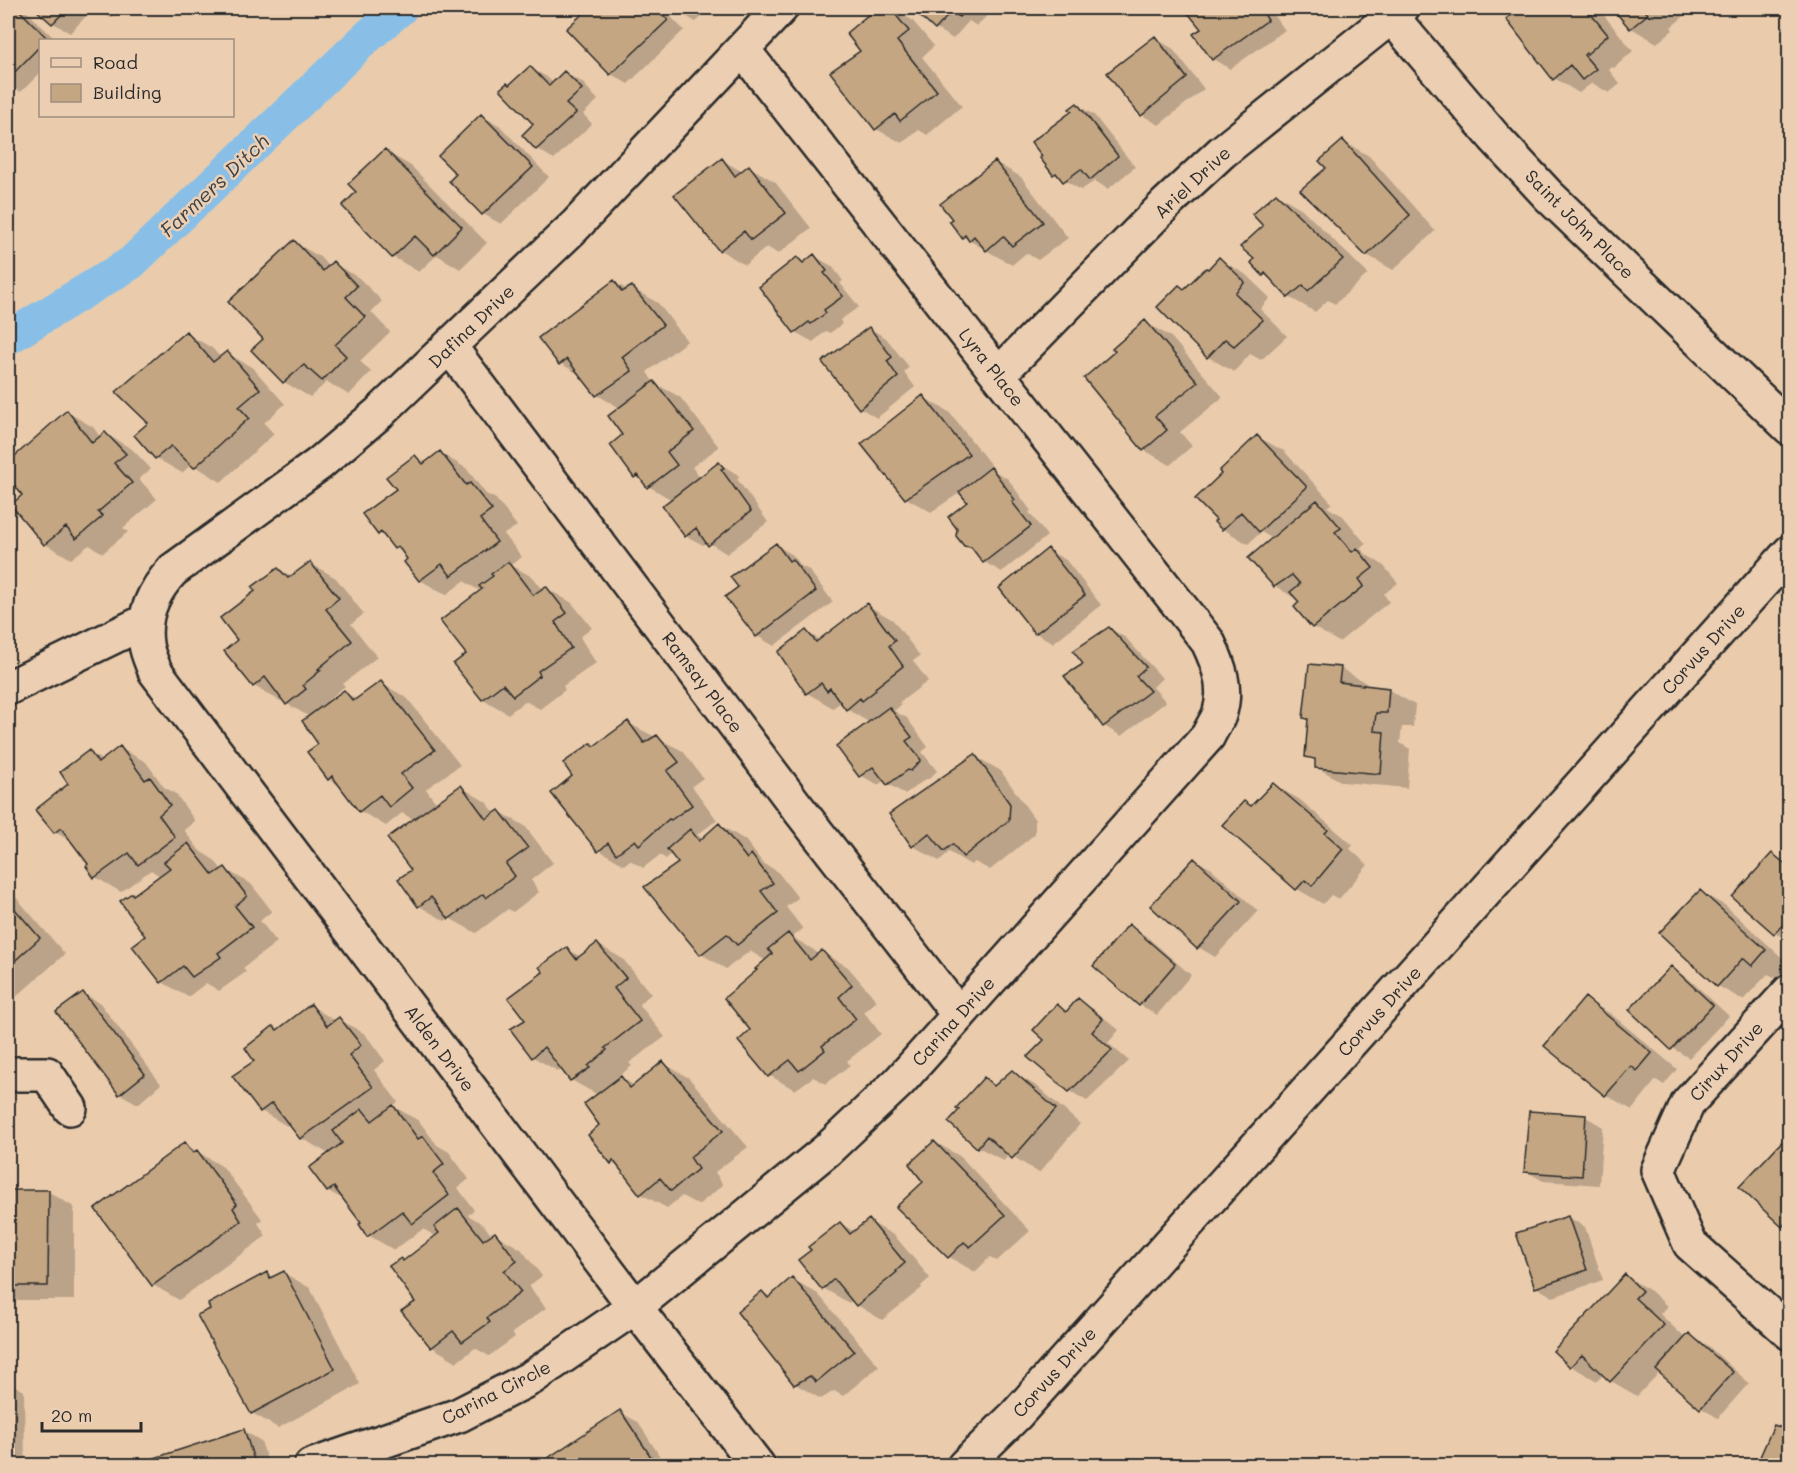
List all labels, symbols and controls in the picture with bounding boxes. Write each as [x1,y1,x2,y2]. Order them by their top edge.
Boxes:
legend [39,39,234,117]
text: Road [93,50,138,74]
text: Building [93,80,161,104]
water label: Farmers Ditch [154,128,274,242]
street label: Ariel Drive [1149,140,1235,224]
street label: Saint John Place [1520,164,1640,284]
street label: Dafina Drive [423,279,519,373]
street label: Lyra Place [954,323,1030,411]
street label: Corvus Drive [1656,599,1750,699]
street label: Ramsay Place [657,627,749,737]
street label: Corvus Drive [1332,961,1426,1061]
street label: Carina Drive [906,971,1000,1071]
street label: Alden Drive [399,1000,481,1096]
street label: Cirux Drive [1684,1016,1768,1106]
street label: Corvus Drive [1007,1322,1101,1422]
street label: Carina Circle [437,1354,555,1430]
scale bar [42,1395,141,1433]
text: 20 m [51,1403,92,1427]

